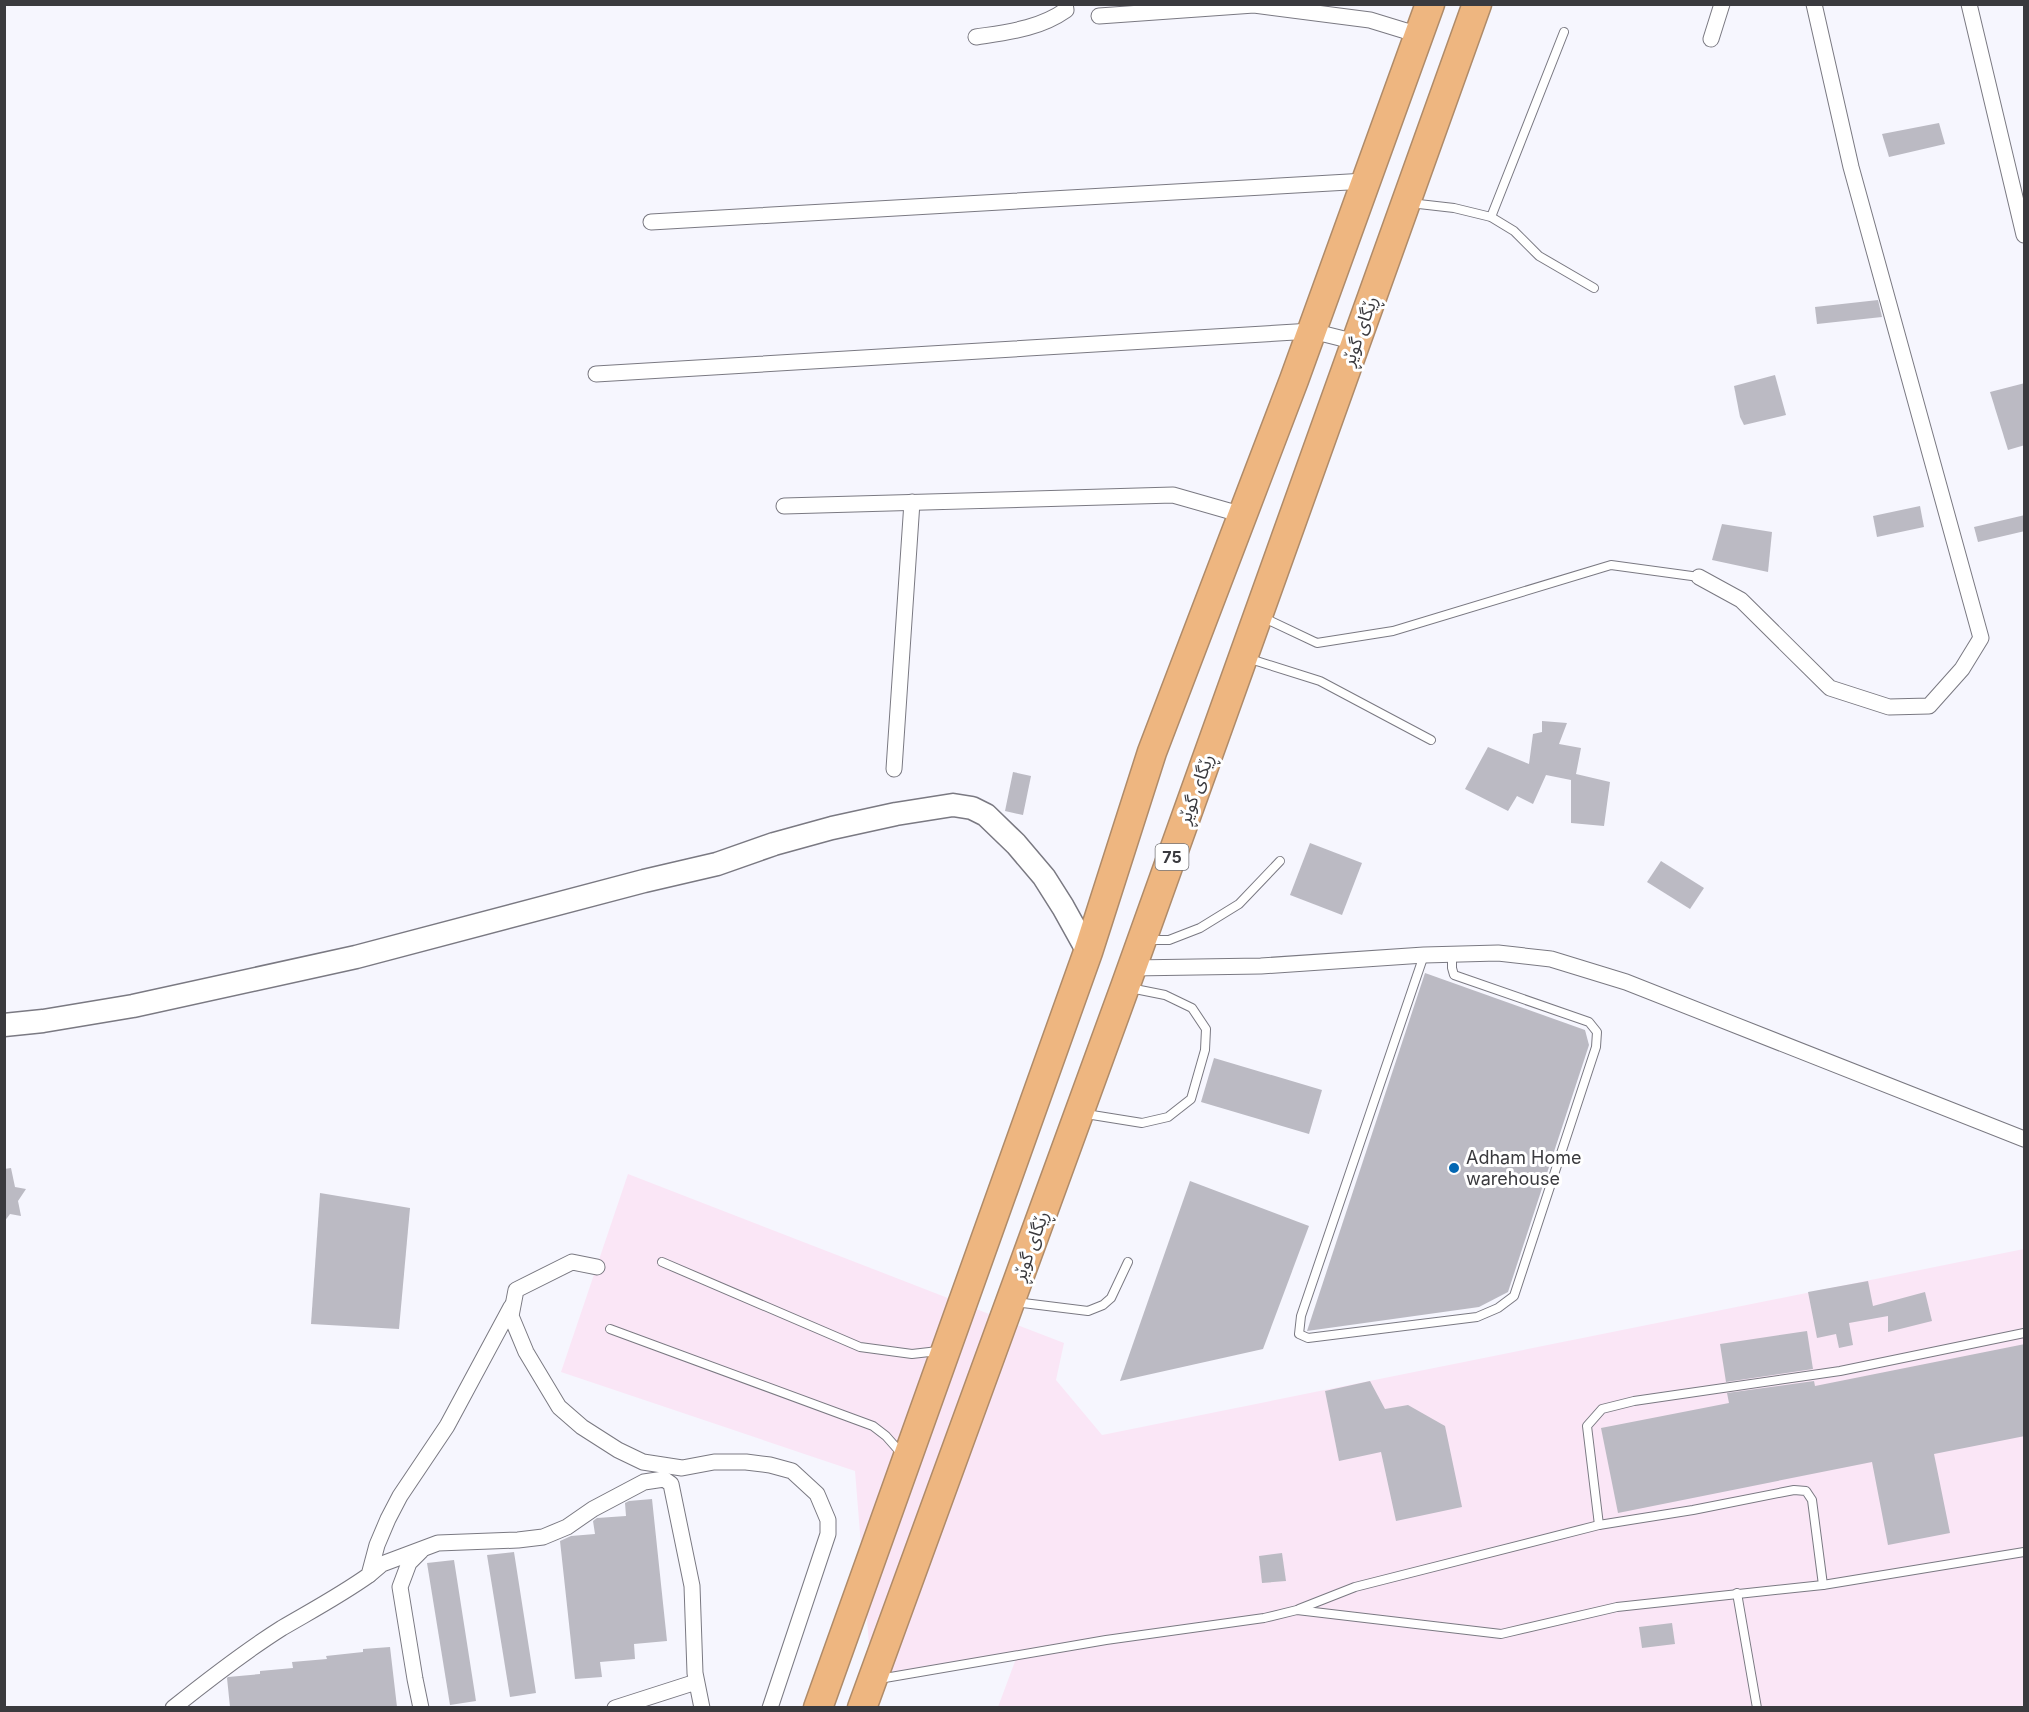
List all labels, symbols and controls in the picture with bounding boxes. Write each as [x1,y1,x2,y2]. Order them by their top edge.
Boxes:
street label: ڕێگای گوێڕ [1337,293,1386,371]
street label: ڕێگای گوێڕ [1173,751,1222,829]
road number: 75 [1156,844,1188,870]
place label: Adham Home warehouse [1466,1147,1581,1189]
marker: Adham Home warehouse [1447,1161,1461,1175]
street label: ڕێگای گوێڕ [1008,1208,1057,1286]

